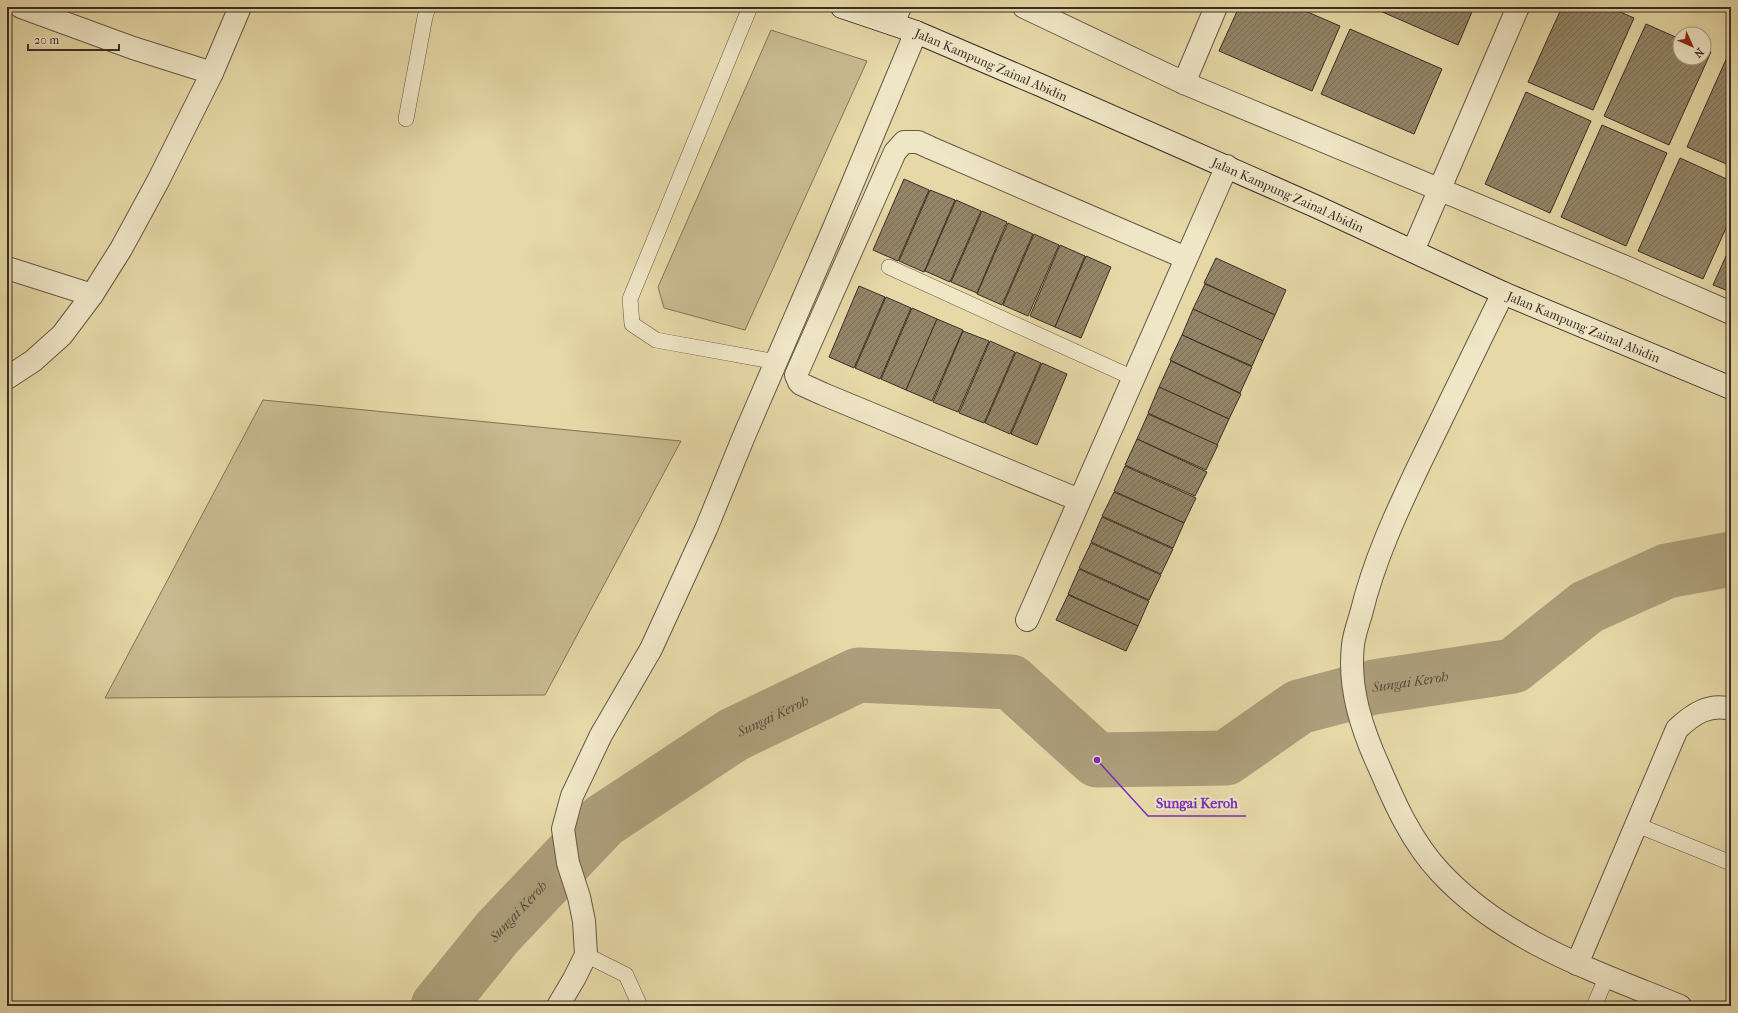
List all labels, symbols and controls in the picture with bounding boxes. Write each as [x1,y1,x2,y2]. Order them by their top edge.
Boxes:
street label: Jalan Kampung Zainal Abidin [912,25,1070,104]
scale bar [28,26,119,52]
north arrow [1672,26,1712,66]
text: 20 m [34,33,59,47]
text: N [1691,45,1706,61]
street label: Jalan Kampung Zainal Abidin [1209,154,1367,235]
street label: Jalan Kampung Zainal Abidin [1504,288,1663,365]
water label: Sungai Keroh [1370,667,1449,696]
water label: Sungai Keroh [733,692,811,741]
callout: Sungai Keroh [1148,790,1246,816]
text: Sungai Keroh [1156,795,1239,812]
water label: Sungai Keroh [485,877,550,946]

